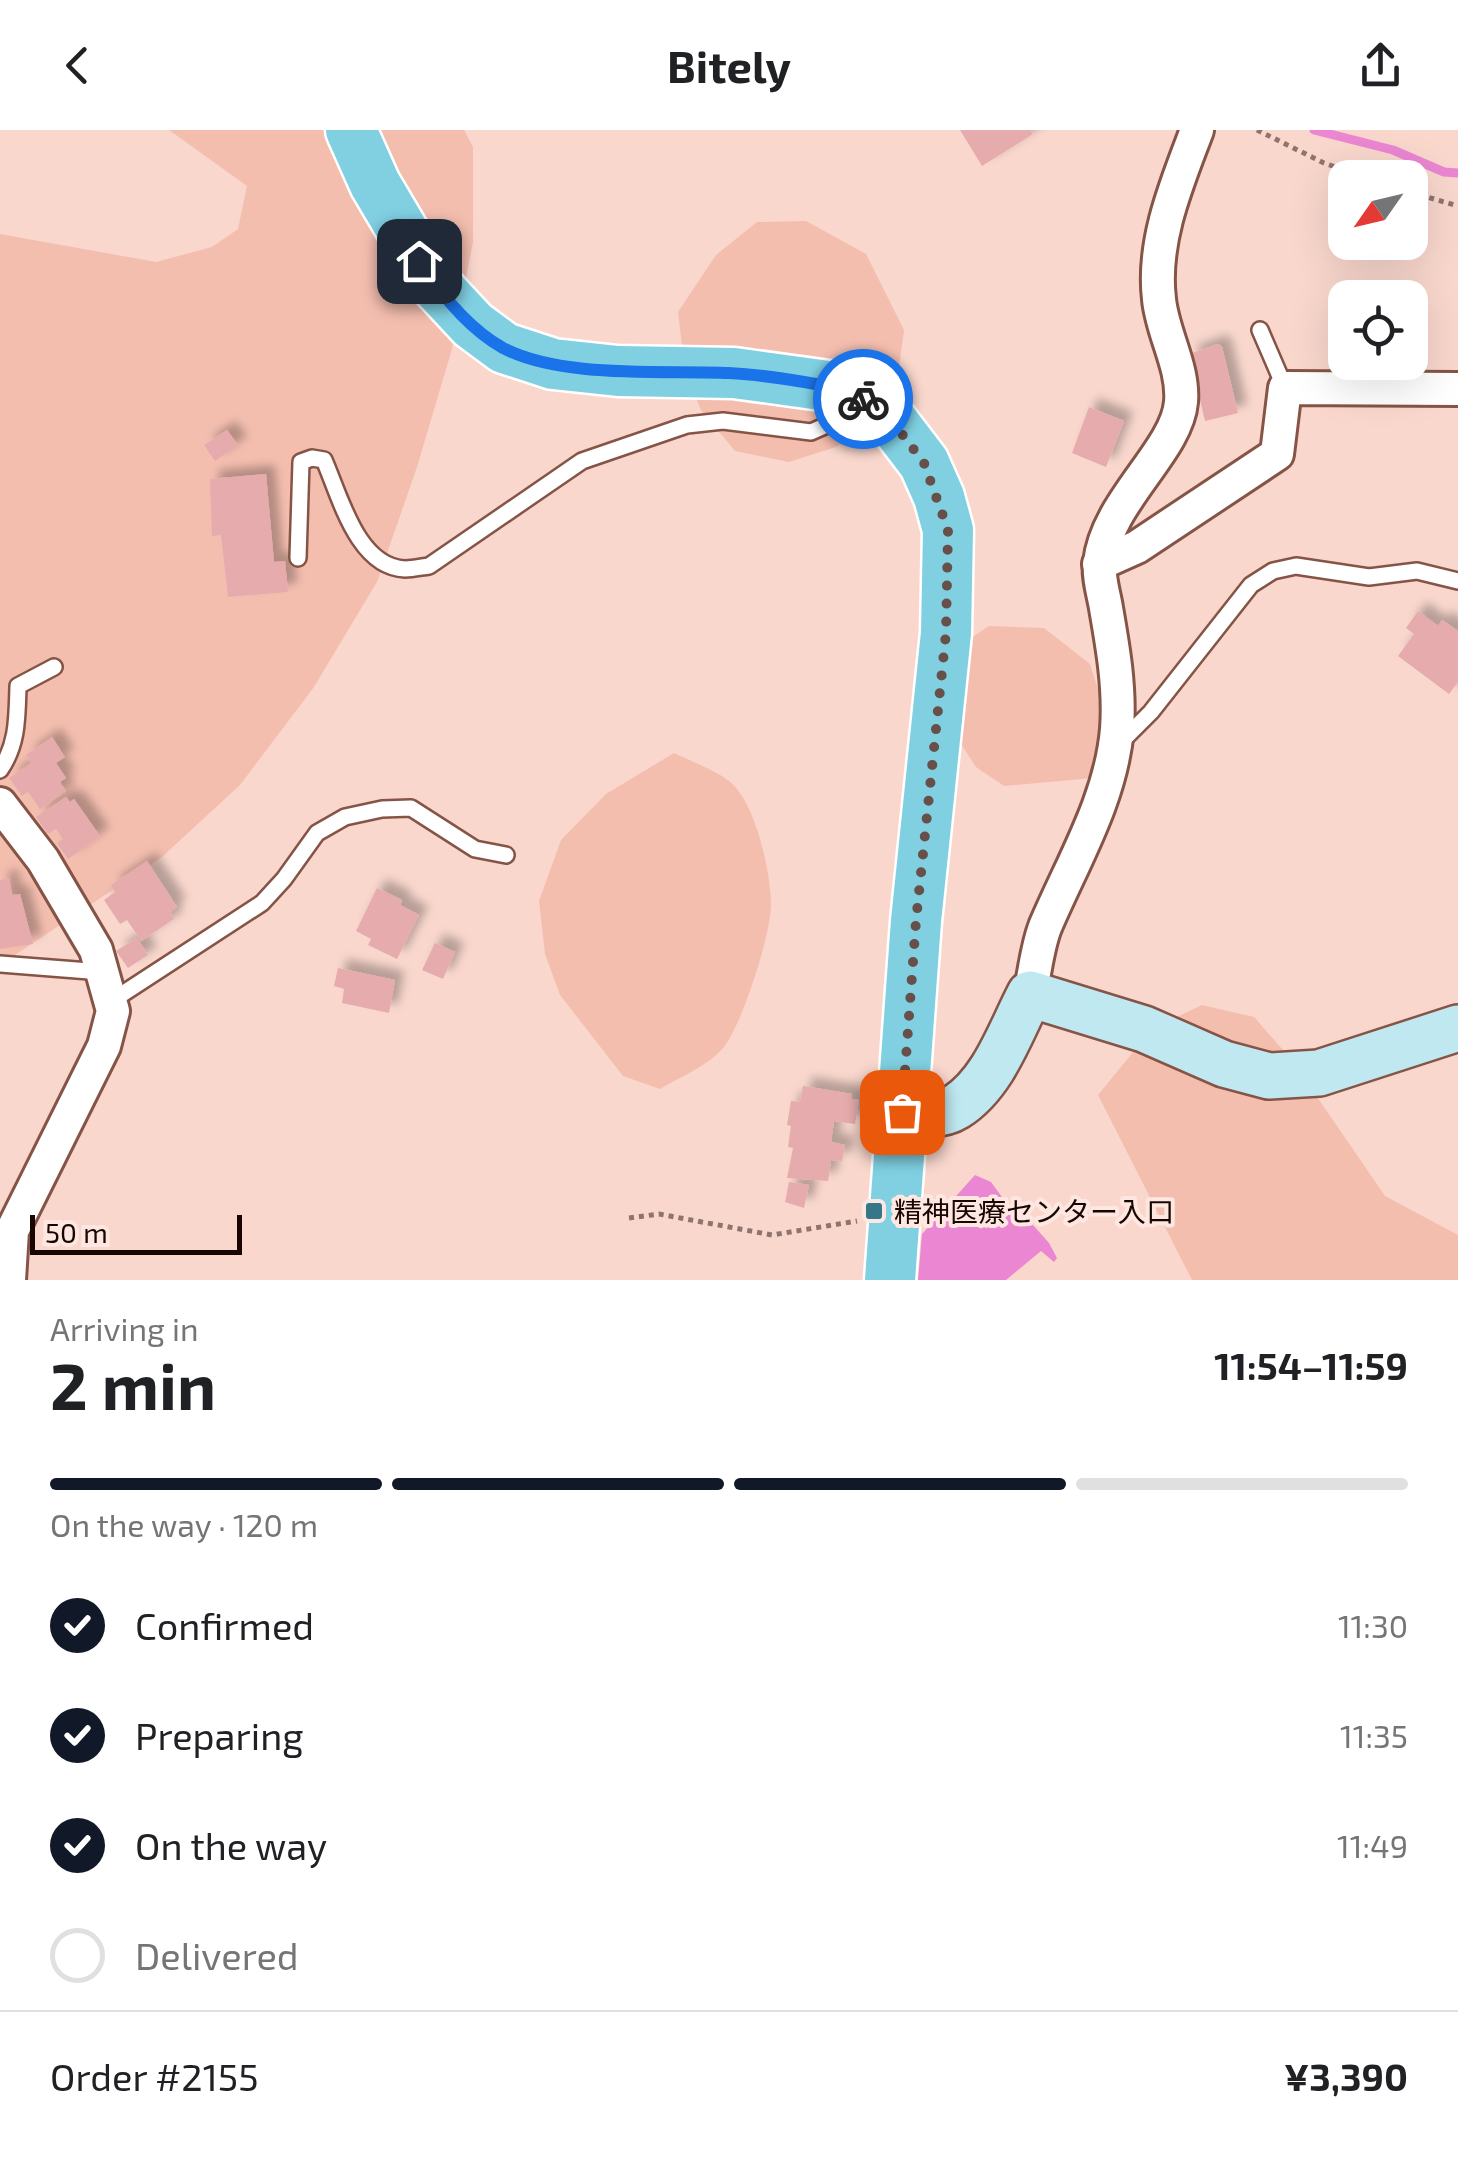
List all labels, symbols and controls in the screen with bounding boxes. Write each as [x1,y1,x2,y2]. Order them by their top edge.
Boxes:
icon: back [50,38,105,93]
text: Bitely [667,38,791,92]
icon: share [1353,38,1408,93]
north arrow [1328,160,1428,260]
map controls [1328,160,1428,380]
pin [377,219,462,304]
icon: home [392,234,447,289]
button: locate [1328,280,1428,380]
courier [813,349,913,449]
icon: bike [836,372,891,427]
pin [860,1070,945,1155]
icon: bag [875,1085,930,1140]
place label: 精神医療センター入口 [894,1194,1174,1228]
marker: 精神医療センター入口 [863,1200,885,1222]
scale bar [30,1210,242,1254]
text: 50 m [45,1215,108,1249]
text: Arriving in [50,1309,199,1347]
text: 11:54–11:59 [1214,1342,1408,1388]
text: 2 min [50,1345,216,1423]
text: On the way · 120 m [50,1505,318,1543]
icon: check [50,1598,105,1653]
text: Confirmed [135,1602,314,1648]
text: 11:30 [1338,1606,1408,1644]
icon: check [50,1708,105,1763]
text: Preparing [135,1712,303,1758]
text: 11:35 [1340,1716,1408,1754]
icon: check [50,1818,105,1873]
text: On the way [135,1822,327,1868]
text: 11:49 [1337,1826,1408,1864]
text: Delivered [135,1932,299,1978]
text: Order #2155 [50,2053,259,2099]
text: ¥3,390 [1284,2053,1408,2099]

